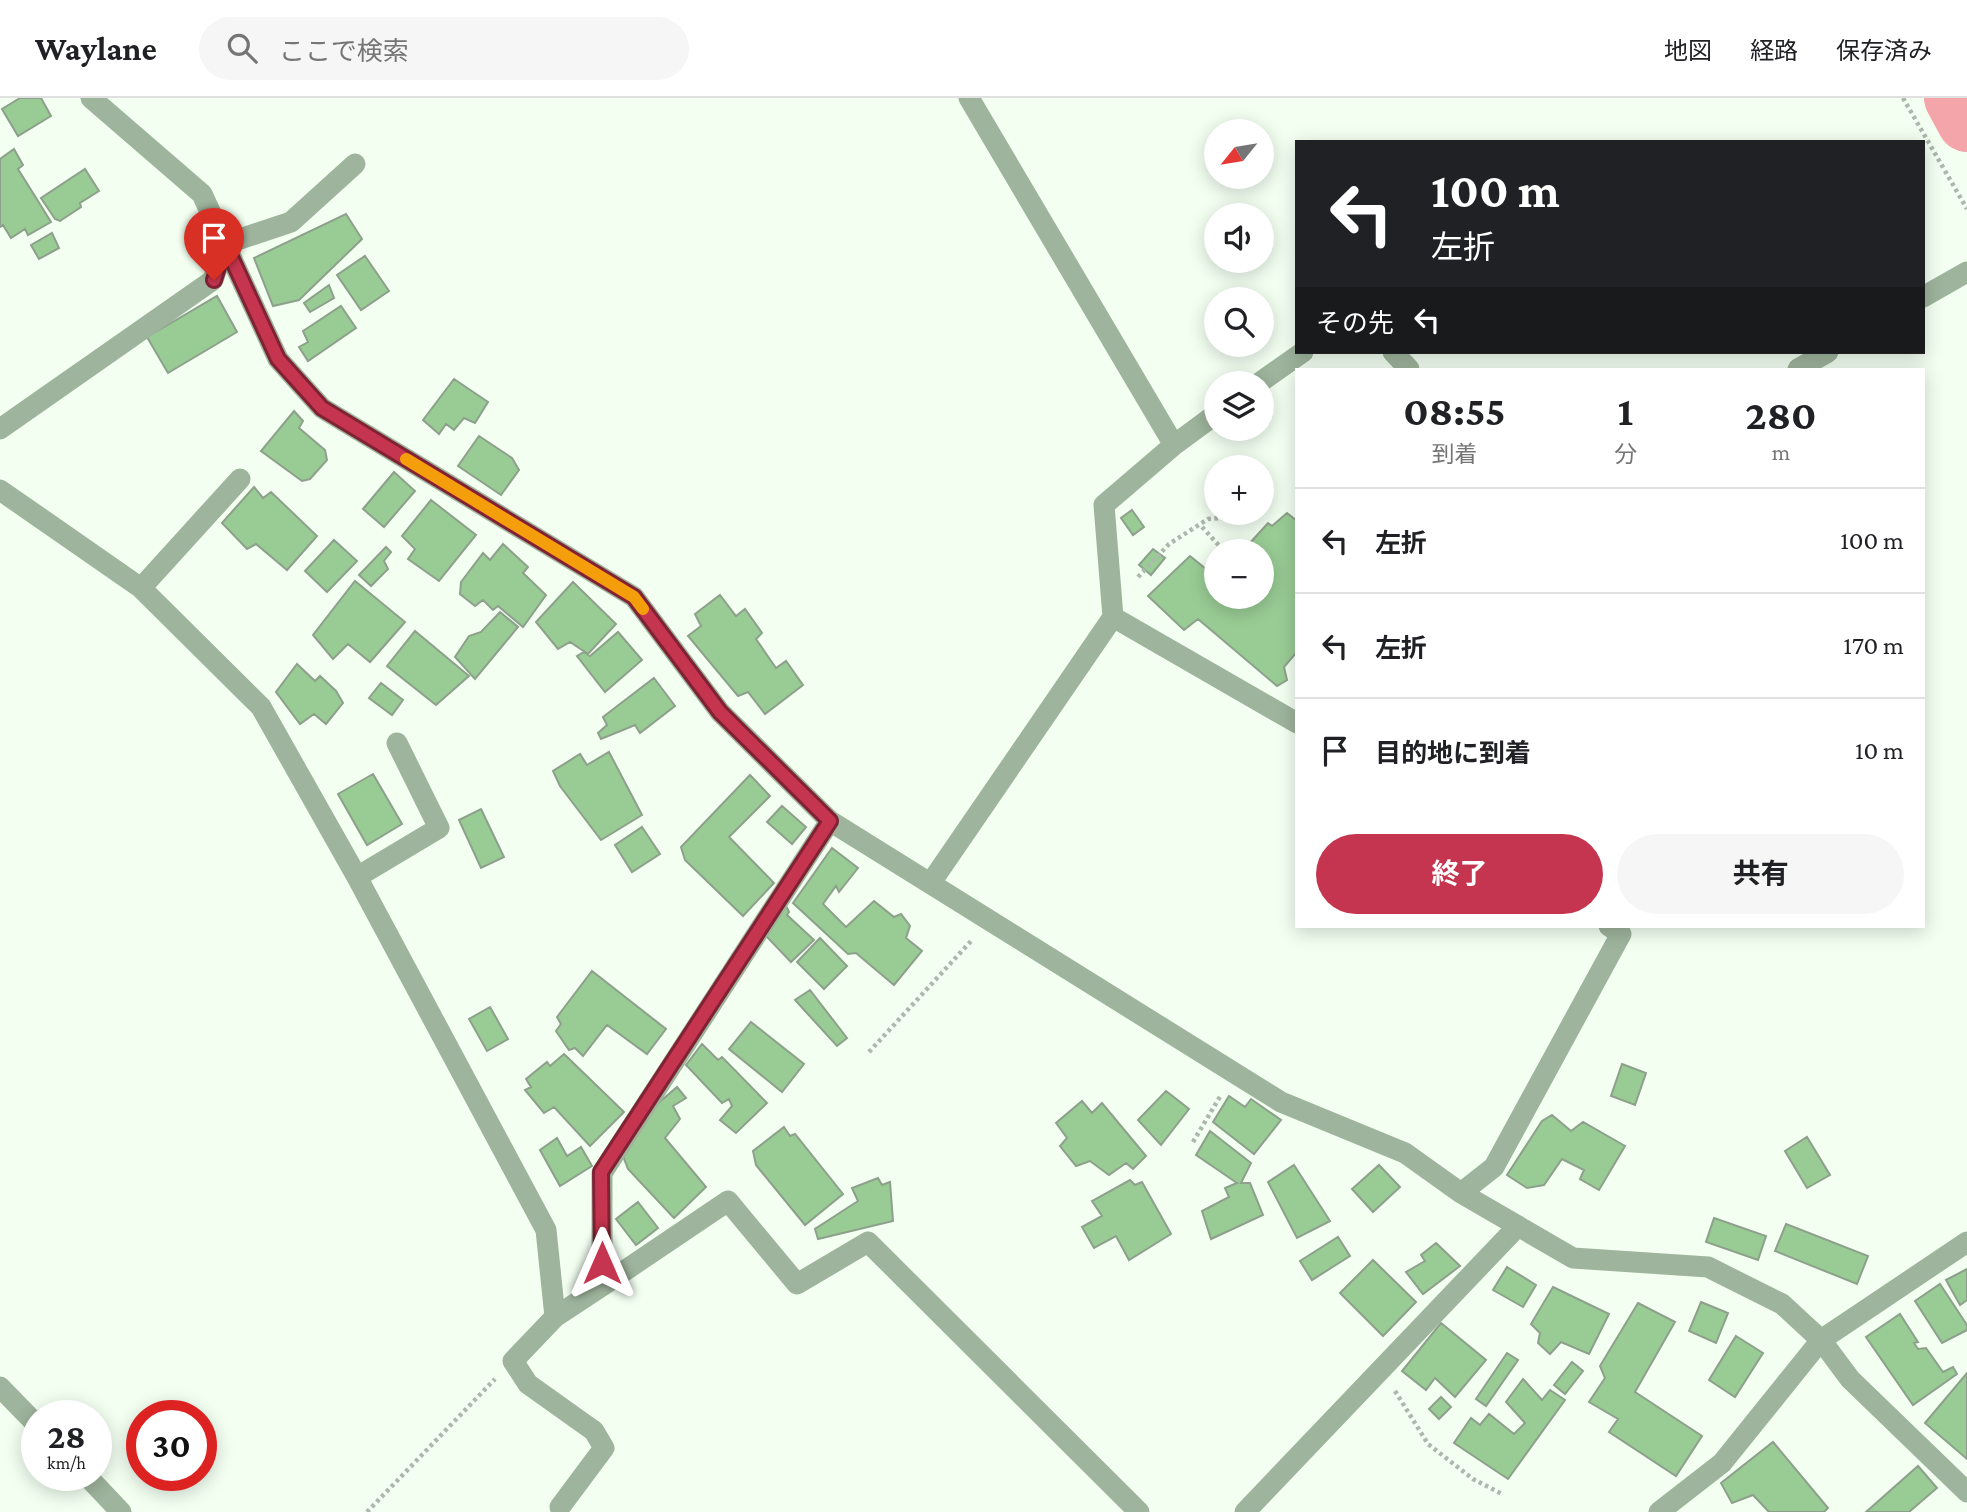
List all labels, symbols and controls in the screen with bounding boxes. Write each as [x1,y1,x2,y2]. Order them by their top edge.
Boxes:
search box [199,17,689,80]
icon: search [223,29,261,67]
text: Waylane [35,30,157,67]
text: ここで検索 [279,37,409,66]
text: 地図 [1664,37,1712,64]
text: 経路 [1750,37,1798,64]
text: 保存済み [1836,37,1932,64]
north arrow [1204,119,1274,189]
map controls [1204,119,1274,609]
text: 100 m [1431,163,1560,218]
icon: left [1316,168,1407,259]
button: sound [1204,203,1274,273]
pin [184,208,244,280]
icon: arrive [195,219,233,257]
text: 左折 [1431,229,1495,265]
button: search [1204,287,1274,357]
icon: left [1408,301,1446,339]
text: その先 [1316,309,1394,338]
button: layers [1204,371,1274,441]
text: 08:55 [1403,387,1506,434]
text: 1 [1618,387,1633,434]
text: 280 [1745,391,1817,438]
text: m [1772,439,1790,465]
text: 到着 [1431,441,1477,467]
text: 分 [1614,441,1637,467]
button: + [1204,455,1274,525]
icon: left [1316,522,1354,560]
text: 100 m [1840,526,1904,555]
text: 左折 [1375,529,1427,558]
button: − [1204,539,1274,609]
icon: left [1316,627,1354,665]
text: 170 m [1843,631,1904,660]
text: 左折 [1375,634,1427,663]
icon: arrive [1316,732,1354,770]
text: 10 m [1855,736,1904,765]
text: 目的地に到着 [1375,739,1531,768]
button: 終了 [1316,834,1603,914]
button: 共有 [1617,834,1904,914]
position arrow [565,1226,639,1300]
speed limit sign: 30 [126,1400,217,1491]
text: 28 [47,1417,86,1456]
text: km/h [47,1453,86,1473]

